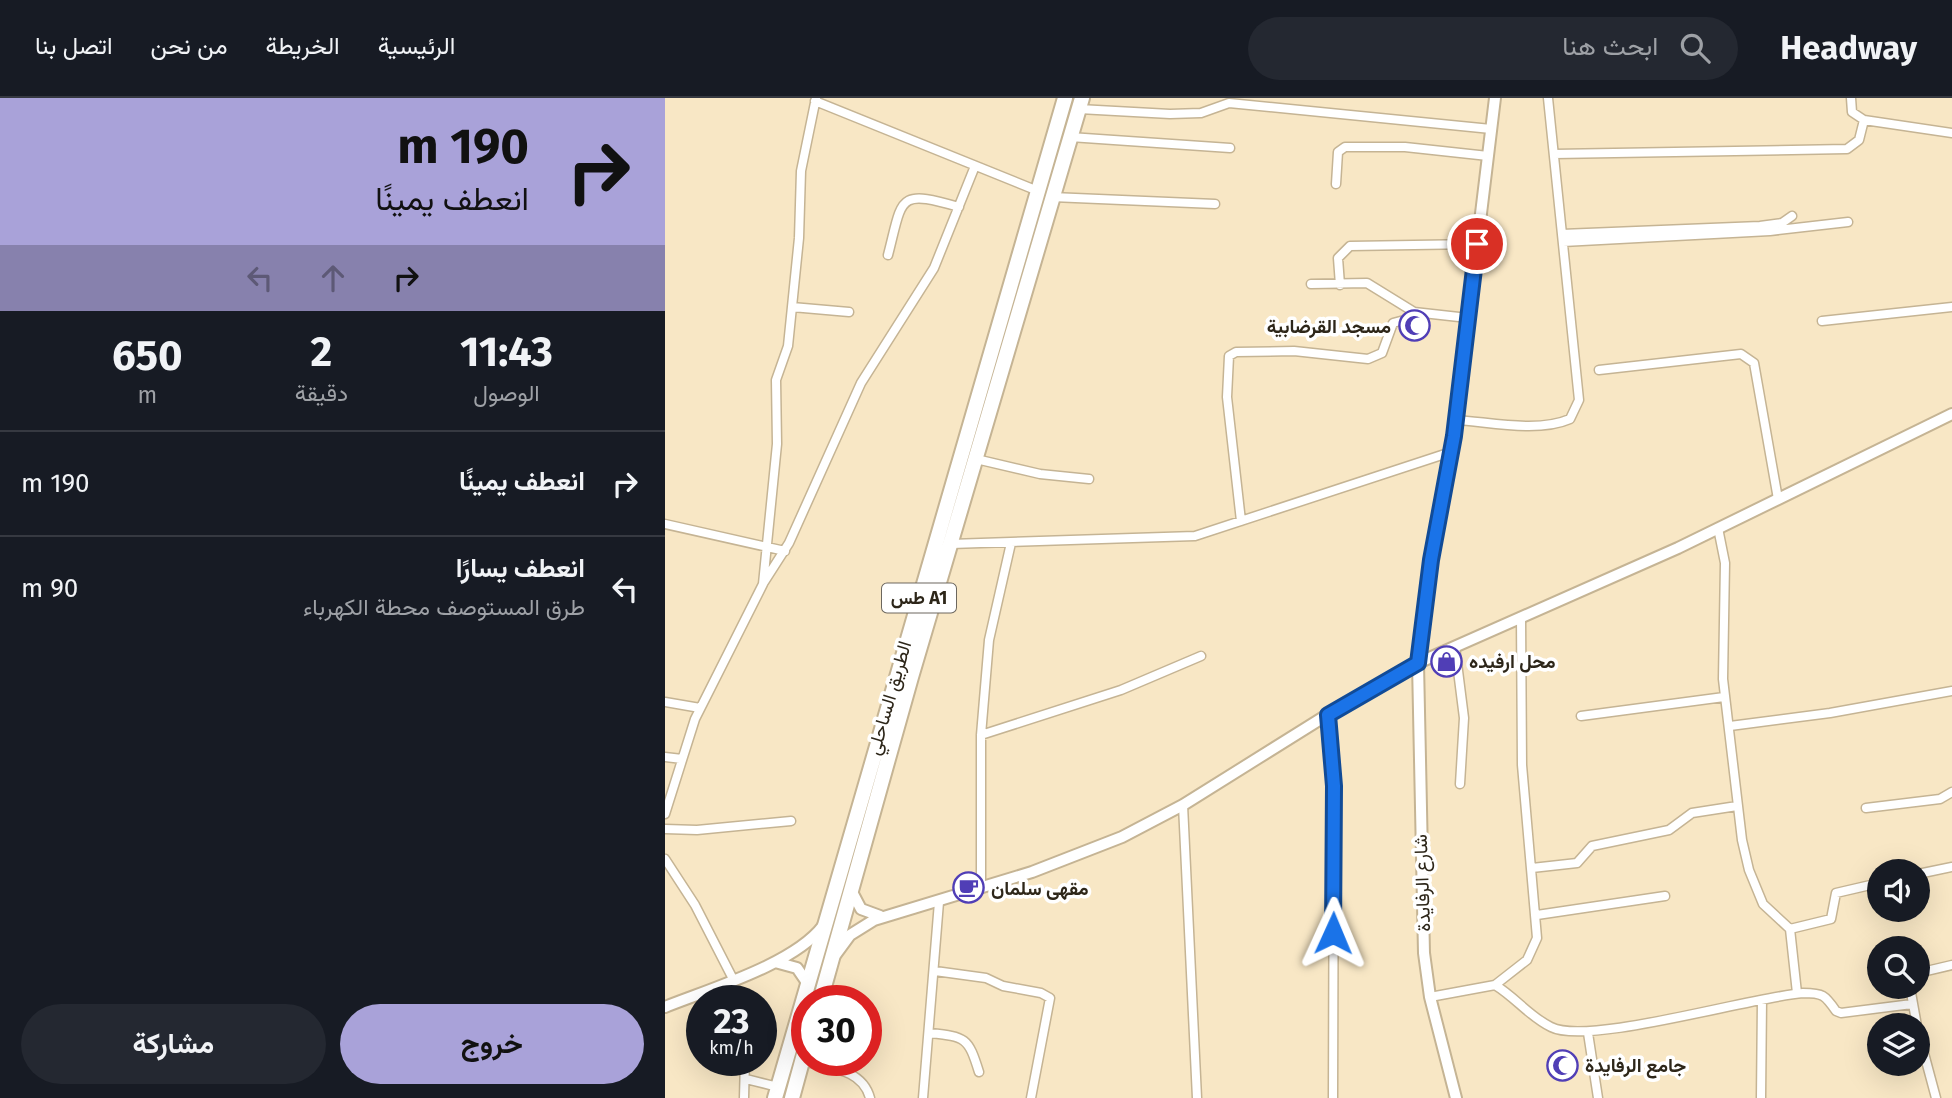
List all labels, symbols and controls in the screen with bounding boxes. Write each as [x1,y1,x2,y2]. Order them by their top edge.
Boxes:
search box [1248,17,1738,80]
text: Headway [1780,28,1917,68]
icon: search [1676,29,1714,67]
text: ابحث هنا [1562,31,1658,62]
text: اتصل بنا [35,32,112,60]
text: من نحن [150,32,227,60]
text: الخريطة [265,32,340,60]
text: الرئيسية [378,32,455,60]
text: 190 m [397,117,529,176]
icon: right [553,126,644,217]
text: انعطف يمينًا [375,180,529,218]
pin [1447,214,1507,274]
icon: arrive [1458,225,1496,263]
icon: left [241,259,279,297]
icon: ahead [314,259,352,297]
icon: right [387,259,425,297]
mosque icon: مسجد القرضابية [1397,309,1431,343]
place label: مسجد القرضابية [1267,315,1391,339]
text: 2 [310,327,332,377]
text: 11:43 [460,327,553,377]
text: 650 [112,331,183,381]
text: دقيقة [295,379,348,407]
text: الوصول [473,379,540,407]
text: m [137,381,157,409]
icon: right [606,465,644,503]
text: انعطف يمينًا [459,466,585,497]
text: 190 m [21,468,90,499]
text: انعطف يسارًا [456,553,585,584]
icon: left [606,570,644,608]
text: 90 m [21,573,78,604]
road number: طس A1 [882,584,956,612]
text: طرق المستوصف محطة الكهرباء [303,593,585,621]
street label: الطريق الساحلي [862,638,920,759]
shop icon: محل ارفيده [1429,644,1463,678]
place label: محل ارفيده [1469,650,1556,674]
street label: شارع الرفايدة [1409,834,1436,932]
map controls [1867,859,1930,1076]
button: sound [1867,859,1930,922]
cafe icon: مقهى سلمان [951,871,985,905]
place label: مقهى سلمان [991,877,1089,900]
position arrow [1296,896,1370,970]
button: search [1867,936,1930,999]
speed limit sign: 30 [791,985,882,1076]
text: 23 [713,1000,750,1042]
button: مشاركة [21,1004,326,1084]
button: خروج [340,1004,644,1084]
button: layers [1867,1013,1930,1076]
text: km/h [709,1037,754,1059]
mosque icon: جامع الرفايدة [1545,1048,1579,1082]
place label: جامع الرفايدة [1585,1054,1686,1079]

